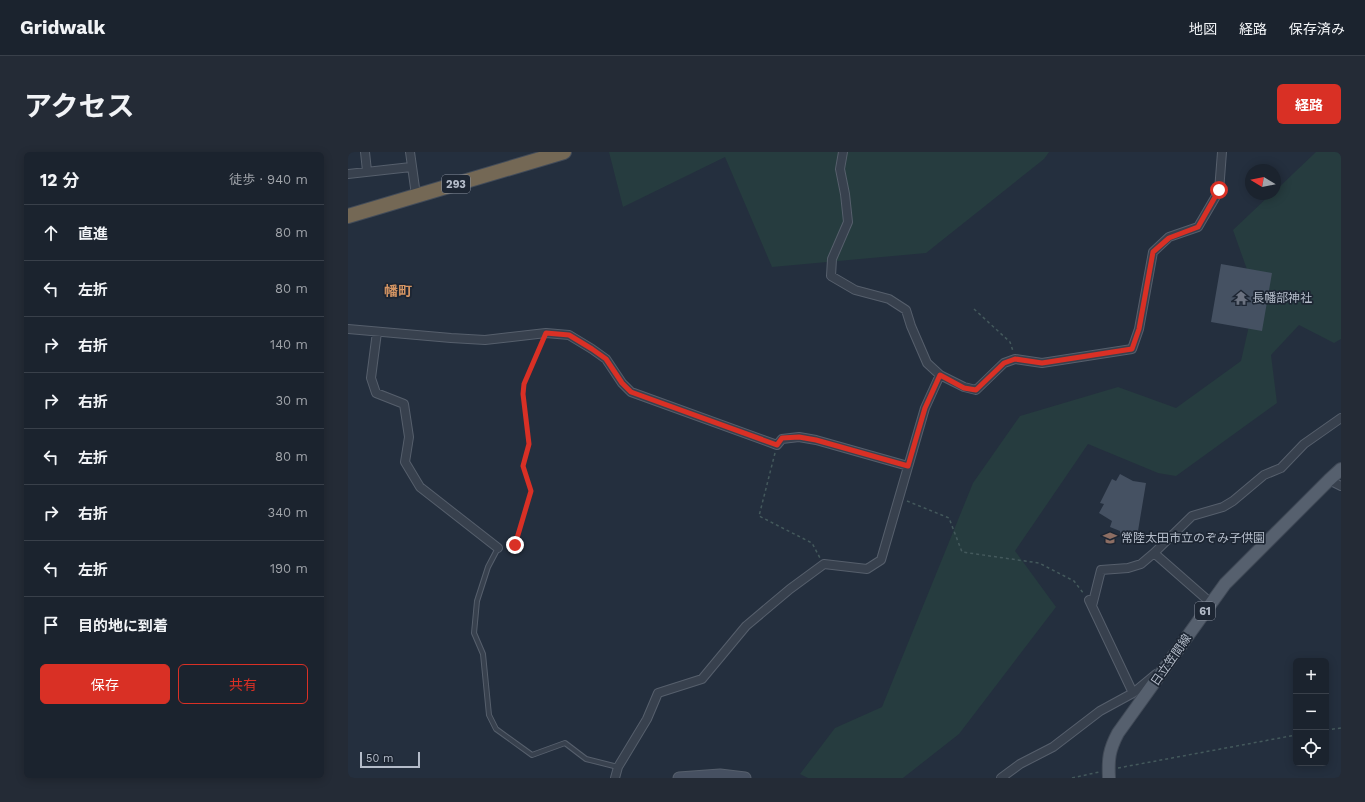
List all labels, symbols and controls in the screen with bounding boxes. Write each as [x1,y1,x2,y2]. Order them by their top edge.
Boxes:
text: Gridwalk [20,16,105,39]
text: 地図 [1189,21,1217,37]
text: 経路 [1239,21,1267,37]
text: 保存済み [1289,21,1345,37]
button: 経路 [1277,84,1341,124]
text: アクセス [24,90,135,123]
north arrow [1245,164,1281,200]
text: 12 分 [40,170,79,190]
text: 徒歩 · 940 m [229,172,308,187]
road number: 293 [442,175,470,193]
route start [1210,181,1228,199]
icon: ahead [40,222,62,244]
text: 直進 [78,225,108,243]
text: 80 m [275,225,308,240]
icon: left [40,278,62,300]
text: 左折 [78,281,108,299]
text: 80 m [275,281,308,296]
district label: 幡町 [384,283,412,299]
temple icon: 長幡部神社 [1233,290,1249,306]
place label: 長幡部神社 [1252,291,1312,305]
icon: right [40,334,62,356]
text: 右折 [78,337,108,355]
text: 140 m [270,337,308,352]
icon: right [40,390,62,412]
text: 右折 [78,393,108,411]
text: 30 m [276,393,308,408]
icon: left [40,446,62,468]
text: 左折 [78,449,108,467]
text: 80 m [275,449,308,464]
icon: right [40,502,62,524]
text: 右折 [78,505,108,523]
text: 340 m [268,505,308,520]
school or university icon: 常陸太田市立のぞみ子供園 [1102,530,1118,546]
place label: 常陸太田市立のぞみ子供園 [1121,531,1265,545]
route end [506,536,524,554]
icon: left [40,558,62,580]
text: 左折 [78,561,108,579]
text: 190 m [270,561,308,576]
road number: 61 [1195,602,1215,620]
icon: arrive [40,614,62,636]
text: 目的地に到着 [78,617,168,635]
street label: 日立笠間線 [1148,631,1194,689]
map controls [1293,658,1329,766]
button: + [1293,658,1329,694]
button: 保存 [40,664,170,704]
button: 共有 [178,664,308,704]
button: − [1293,694,1329,730]
button: locate [1293,730,1329,766]
scale bar [360,750,420,769]
text: 50 m [366,752,393,765]

